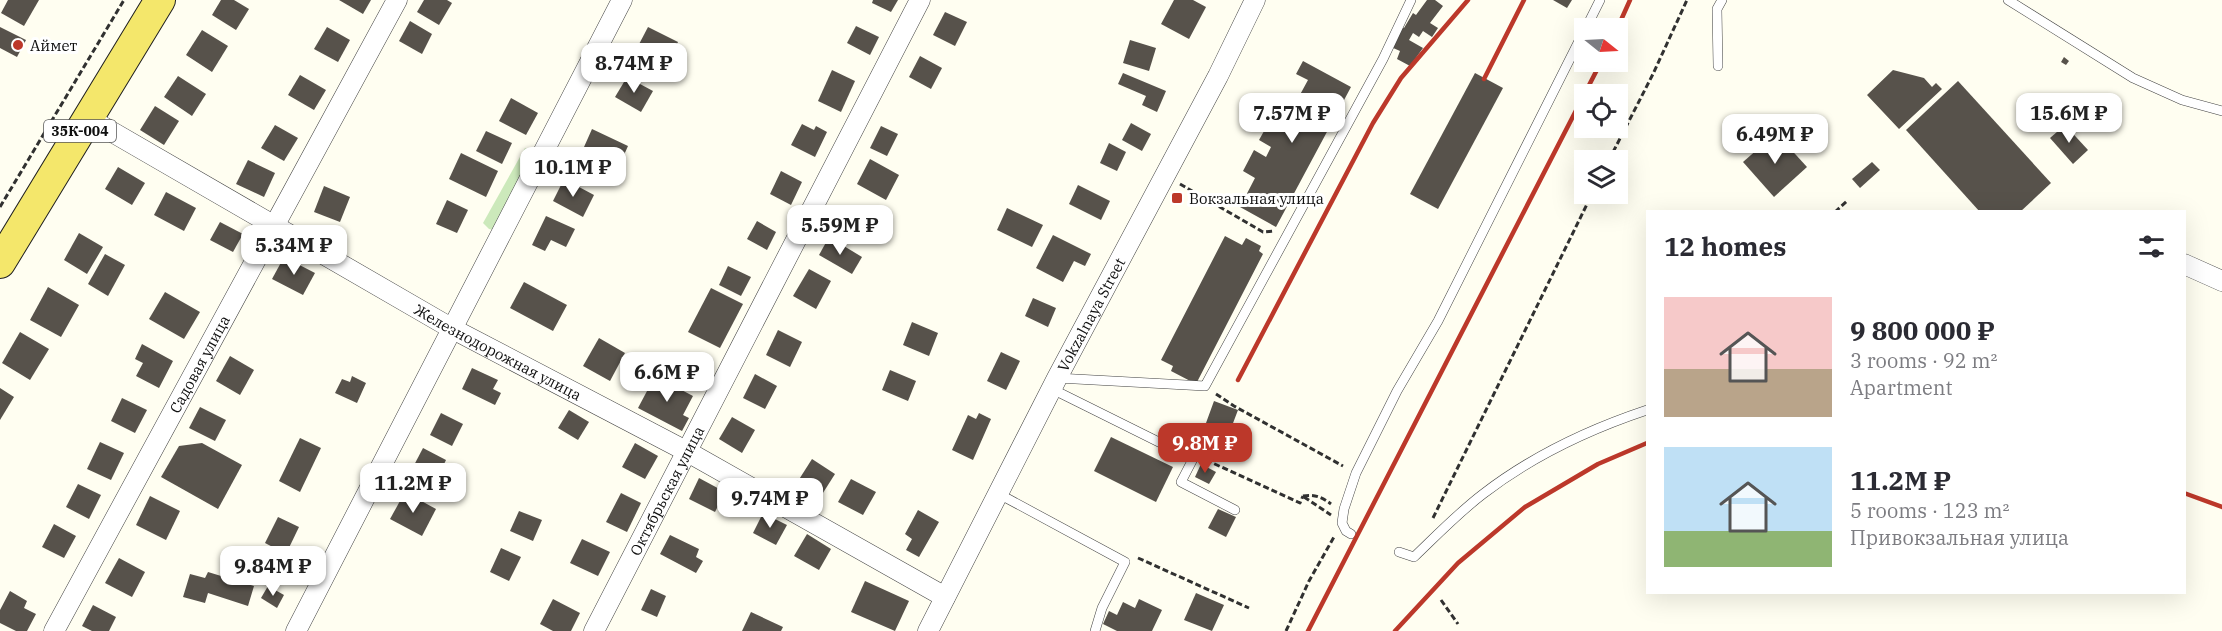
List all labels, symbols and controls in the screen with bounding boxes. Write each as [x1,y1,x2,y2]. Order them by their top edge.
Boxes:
north arrow [1574,18,1628,72]
map controls [1574,18,1628,204]
place label: Аймет [30,36,78,55]
marker: Аймет [11,38,25,52]
pin: 8.74M ₽ [579,43,689,94]
text: 8.74M ₽ [595,49,673,76]
button: locate [1574,84,1628,138]
pin: 7.57M ₽ [1237,93,1347,144]
pin: 15.6M ₽ [2014,93,2124,144]
text: 7.57M ₽ [1253,99,1331,126]
text: 15.6M ₽ [2030,99,2108,126]
pin: 6.49M ₽ [1720,114,1830,165]
road number: 35К-004 [44,120,116,142]
text: 6.49M ₽ [1736,120,1814,147]
pin: 10.1M ₽ [518,147,628,198]
button: layers [1574,150,1628,204]
text: 10.1M ₽ [534,153,612,180]
place label: Вокзальная улица [1189,189,1324,208]
marker: Вокзальная улица [1170,191,1184,205]
pin: 5.59M ₽ [785,205,895,256]
text: 5.59M ₽ [801,211,879,238]
pin: 5.34M ₽ [239,225,349,276]
text: 12 homes [1664,229,1786,263]
icon: filters [2135,230,2168,263]
text: 5.34M ₽ [255,231,333,258]
street label: Vokzalnaya Street [1053,254,1129,375]
street label: Железнодорожная улица [411,299,585,404]
street label: Садовая улица [165,312,233,416]
text: 9 800 000 ₽ [1850,313,1995,347]
icon: home [1712,321,1784,393]
text: 3 rooms · 92 m² [1850,347,1997,374]
pin: 6.6M ₽ [618,352,716,403]
text: 6.6M ₽ [634,358,700,385]
text: Apartment [1850,374,1953,401]
street label: Октябрьская улица [625,423,708,559]
pin: 9.8M ₽ [1156,423,1254,474]
text: 9.8M ₽ [1172,429,1238,456]
pin: 11.2M ₽ [358,463,468,514]
text: 11.2M ₽ [1850,463,1951,497]
text: 11.2M ₽ [374,469,452,496]
icon: home [1712,471,1784,543]
pin: 9.74M ₽ [715,478,825,529]
text: 9.74M ₽ [731,484,809,511]
text: 5 rooms · 123 m² [1850,497,2009,524]
text: Привокзальная улица [1850,524,2069,551]
pin: 9.84M ₽ [218,546,328,597]
text: 9.84M ₽ [234,552,312,579]

